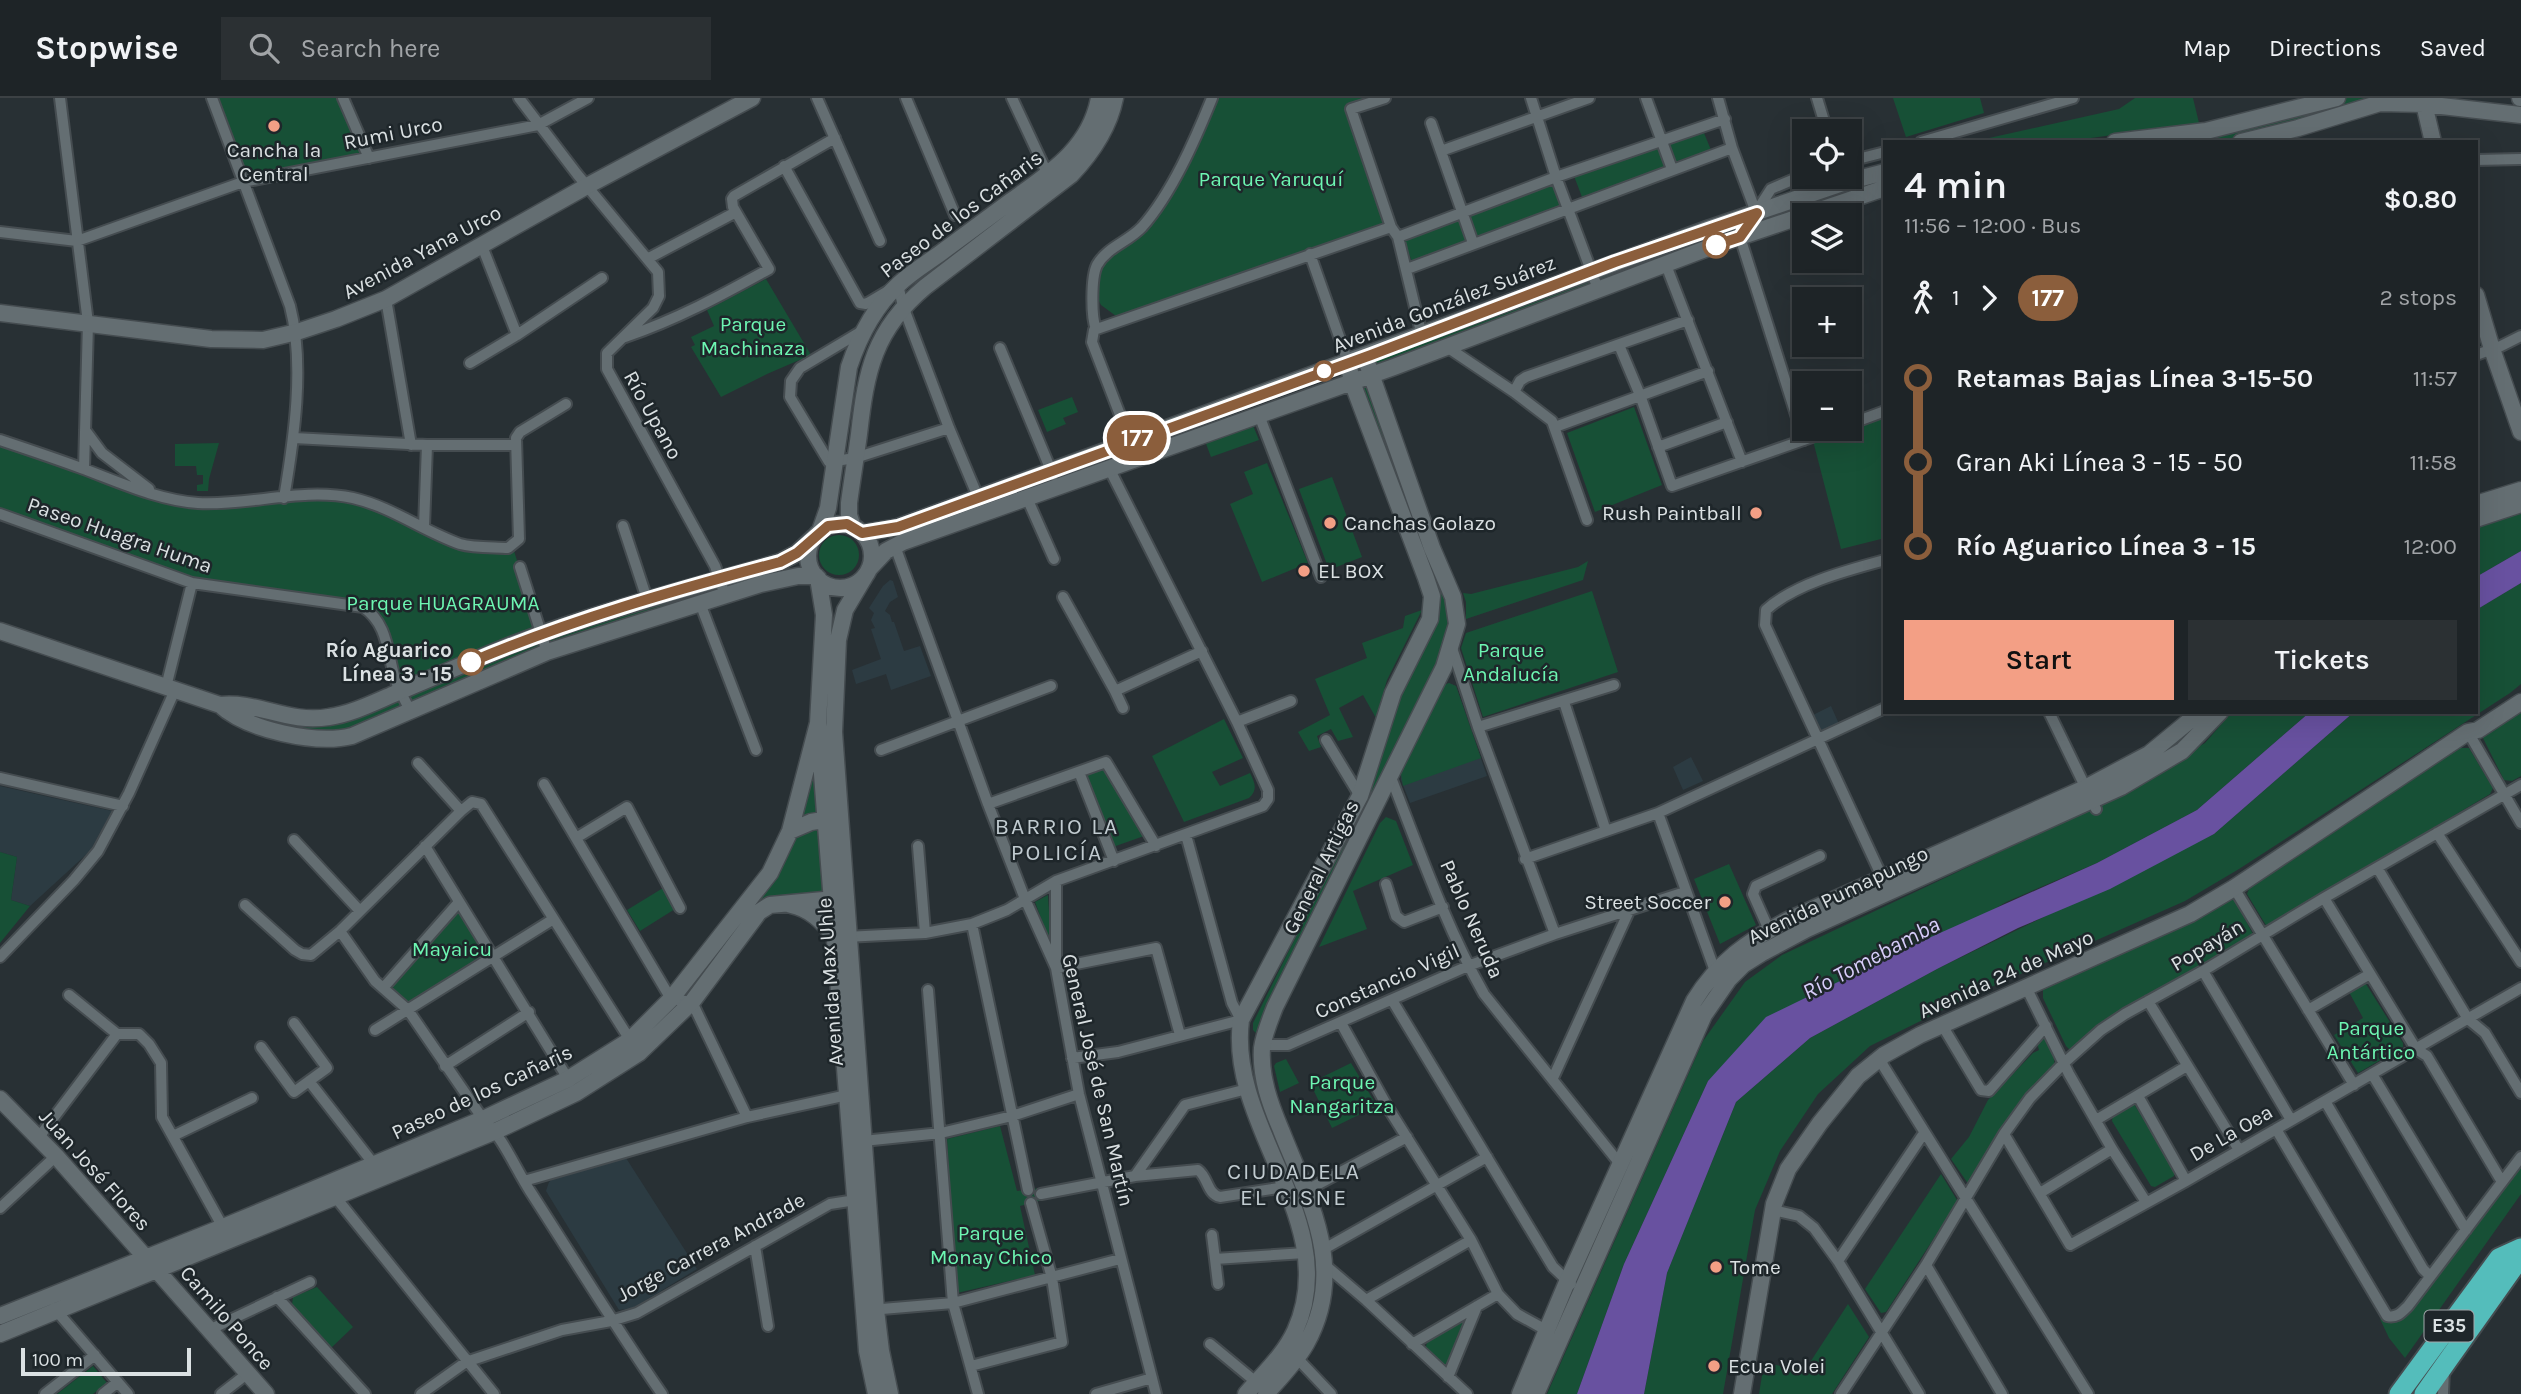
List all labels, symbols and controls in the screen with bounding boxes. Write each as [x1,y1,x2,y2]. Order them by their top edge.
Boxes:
search box [221,17,711,80]
text: Stopwise [35,29,179,67]
icon: search [245,29,283,67]
text: Search here [301,33,440,64]
text: Map [2183,34,2231,62]
text: Directions [2269,34,2382,62]
text: Saved [2420,34,2486,62]
street label: Rumi Urco [342,112,444,154]
marker: Cancha la Central [266,118,282,134]
map controls [1792,119,1862,441]
button: locate [1792,119,1862,189]
place label: Cancha la Central [227,138,321,186]
street label: Paseo de los Cañaris [875,145,1047,283]
text: 4 min [1904,163,2007,208]
park label: Parque Yaruquí [1199,167,1344,191]
text: $0.80 [2384,184,2457,215]
street label: Avenida Yana Urco [339,200,505,304]
button: layers [1792,203,1862,273]
text: 11:56 – 12:00 · Bus [1904,212,2081,239]
unlabelled marker [1703,232,1729,258]
street label: Avenida González Suárez [1329,250,1559,358]
icon: walk [1904,279,1942,317]
icon: forward [1970,279,2008,317]
text: 1 [1952,284,1960,311]
text: 177 [2032,284,2064,312]
text: 2 stops [2379,284,2457,311]
button: + [1792,287,1862,357]
park label: Parque Machinaza [701,312,805,360]
unlabelled marker [1314,361,1334,381]
text: Retamas Bajas Línea 3-15-50 [1956,363,2313,394]
text: 11:57 [2413,365,2457,392]
street label: Río Upano [619,367,687,463]
button: − [1792,371,1862,441]
line badge: 177 [1097,415,1177,461]
text: 177 [1121,424,1153,452]
text: Gran Aki Línea 3 - 15 - 50 [1956,447,2243,478]
text: 11:58 [2409,449,2457,476]
street label: Paseo Huagra Huma [24,492,216,578]
place label: Rush Paintball [1602,501,1742,525]
marker: Rush Paintball [1748,505,1764,521]
place label: Canchas Golazo [1344,511,1496,535]
marker: Canchas Golazo [1322,515,1338,531]
text: Río Aguarico Línea 3 - 15 [1956,531,2256,562]
text: 12:00 [2403,533,2457,560]
place label: EL BOX [1318,559,1384,583]
marker: EL BOX [1296,563,1312,579]
park label: Parque HUAGRAUMA [346,591,540,615]
button: Start [1904,620,2174,700]
button: Tickets [2188,620,2457,700]
place label: Río Aguarico Línea 3 - 15 [325,638,452,686]
park label: Parque Andalucía [1463,638,1559,686]
marker: Río Aguarico Línea 3 - 15 [458,649,484,675]
street label: General Artigas [1278,796,1364,938]
district label: BARRIO LA POLICÍA [995,813,1119,866]
street label: Avenida Pumapungo [1744,841,1932,949]
street label: Pablo Neruda [1435,856,1509,982]
place label: Street Soccer [1584,890,1711,914]
marker: Street Soccer [1717,894,1733,910]
street label: Avenida Max Uhle [812,897,848,1067]
water label: Río Tomebamba [1798,910,1944,1006]
street label: Popayán [2166,914,2248,976]
street label: Avenida 24 de Mayo [1915,925,2097,1023]
park label: Mayaicu [412,937,492,961]
street label: Constancio Vigil [1311,938,1463,1024]
street label: General José de San Martín [1057,951,1139,1209]
park label: Parque Antártico [2327,1016,2415,1064]
street label: Paseo de los Cañaris [388,1040,576,1144]
park label: Parque Nangaritza [1289,1070,1395,1118]
street label: De La Oea [2185,1100,2277,1166]
street label: Juan José Flores [34,1104,156,1236]
district label: CIUDADELA EL CISNE [1227,1158,1361,1211]
street label: Jorge Carrera Andrade [613,1187,809,1307]
park label: Parque Monay Chico [930,1221,1052,1269]
place label: Tome [1730,1255,1781,1279]
marker: Tome [1708,1259,1724,1275]
street label: Camilo Ponce [175,1261,279,1375]
road number: E35 [2424,1310,2474,1342]
scale bar [21,1345,191,1377]
text: 100 m [32,1349,83,1371]
place label: Ecua Volei [1728,1354,1825,1378]
marker: Ecua Volei [1706,1358,1722,1374]

